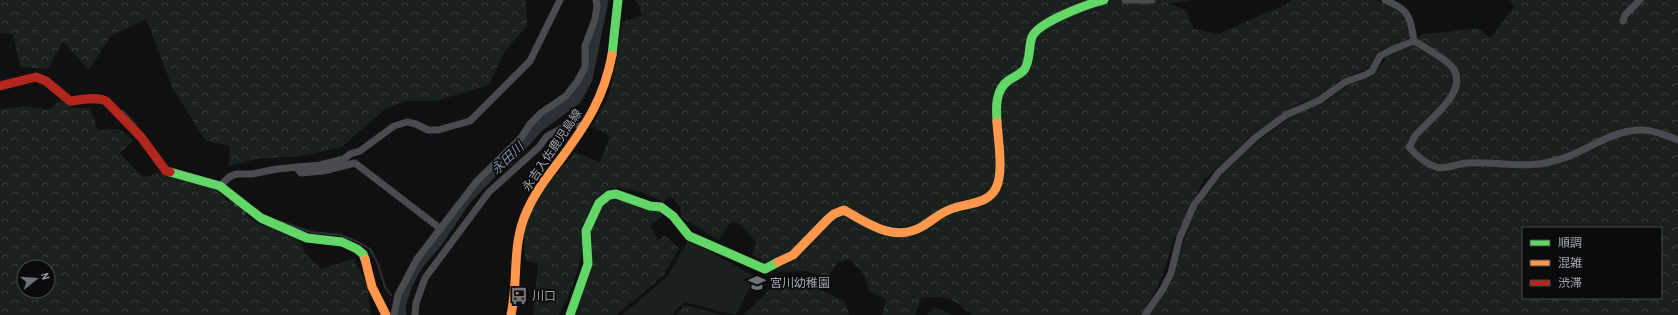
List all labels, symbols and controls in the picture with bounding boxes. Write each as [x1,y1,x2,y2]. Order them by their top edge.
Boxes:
street label: 永吉入佐鹿児島線 [519,106,585,194]
water label: 永田川 [487,137,529,178]
legend [1522,227,1662,299]
text: 順調 [1558,235,1582,251]
text: 混雑 [1558,255,1582,271]
north arrow [16,259,56,299]
text: N [38,271,53,281]
school or university icon: 宮川幼稚園 [747,273,767,293]
place label: 宮川幼稚園 [770,275,830,291]
text: 渋滞 [1558,275,1582,291]
bus stop icon: 川口 [509,286,529,306]
place label: 川口 [532,288,556,304]

